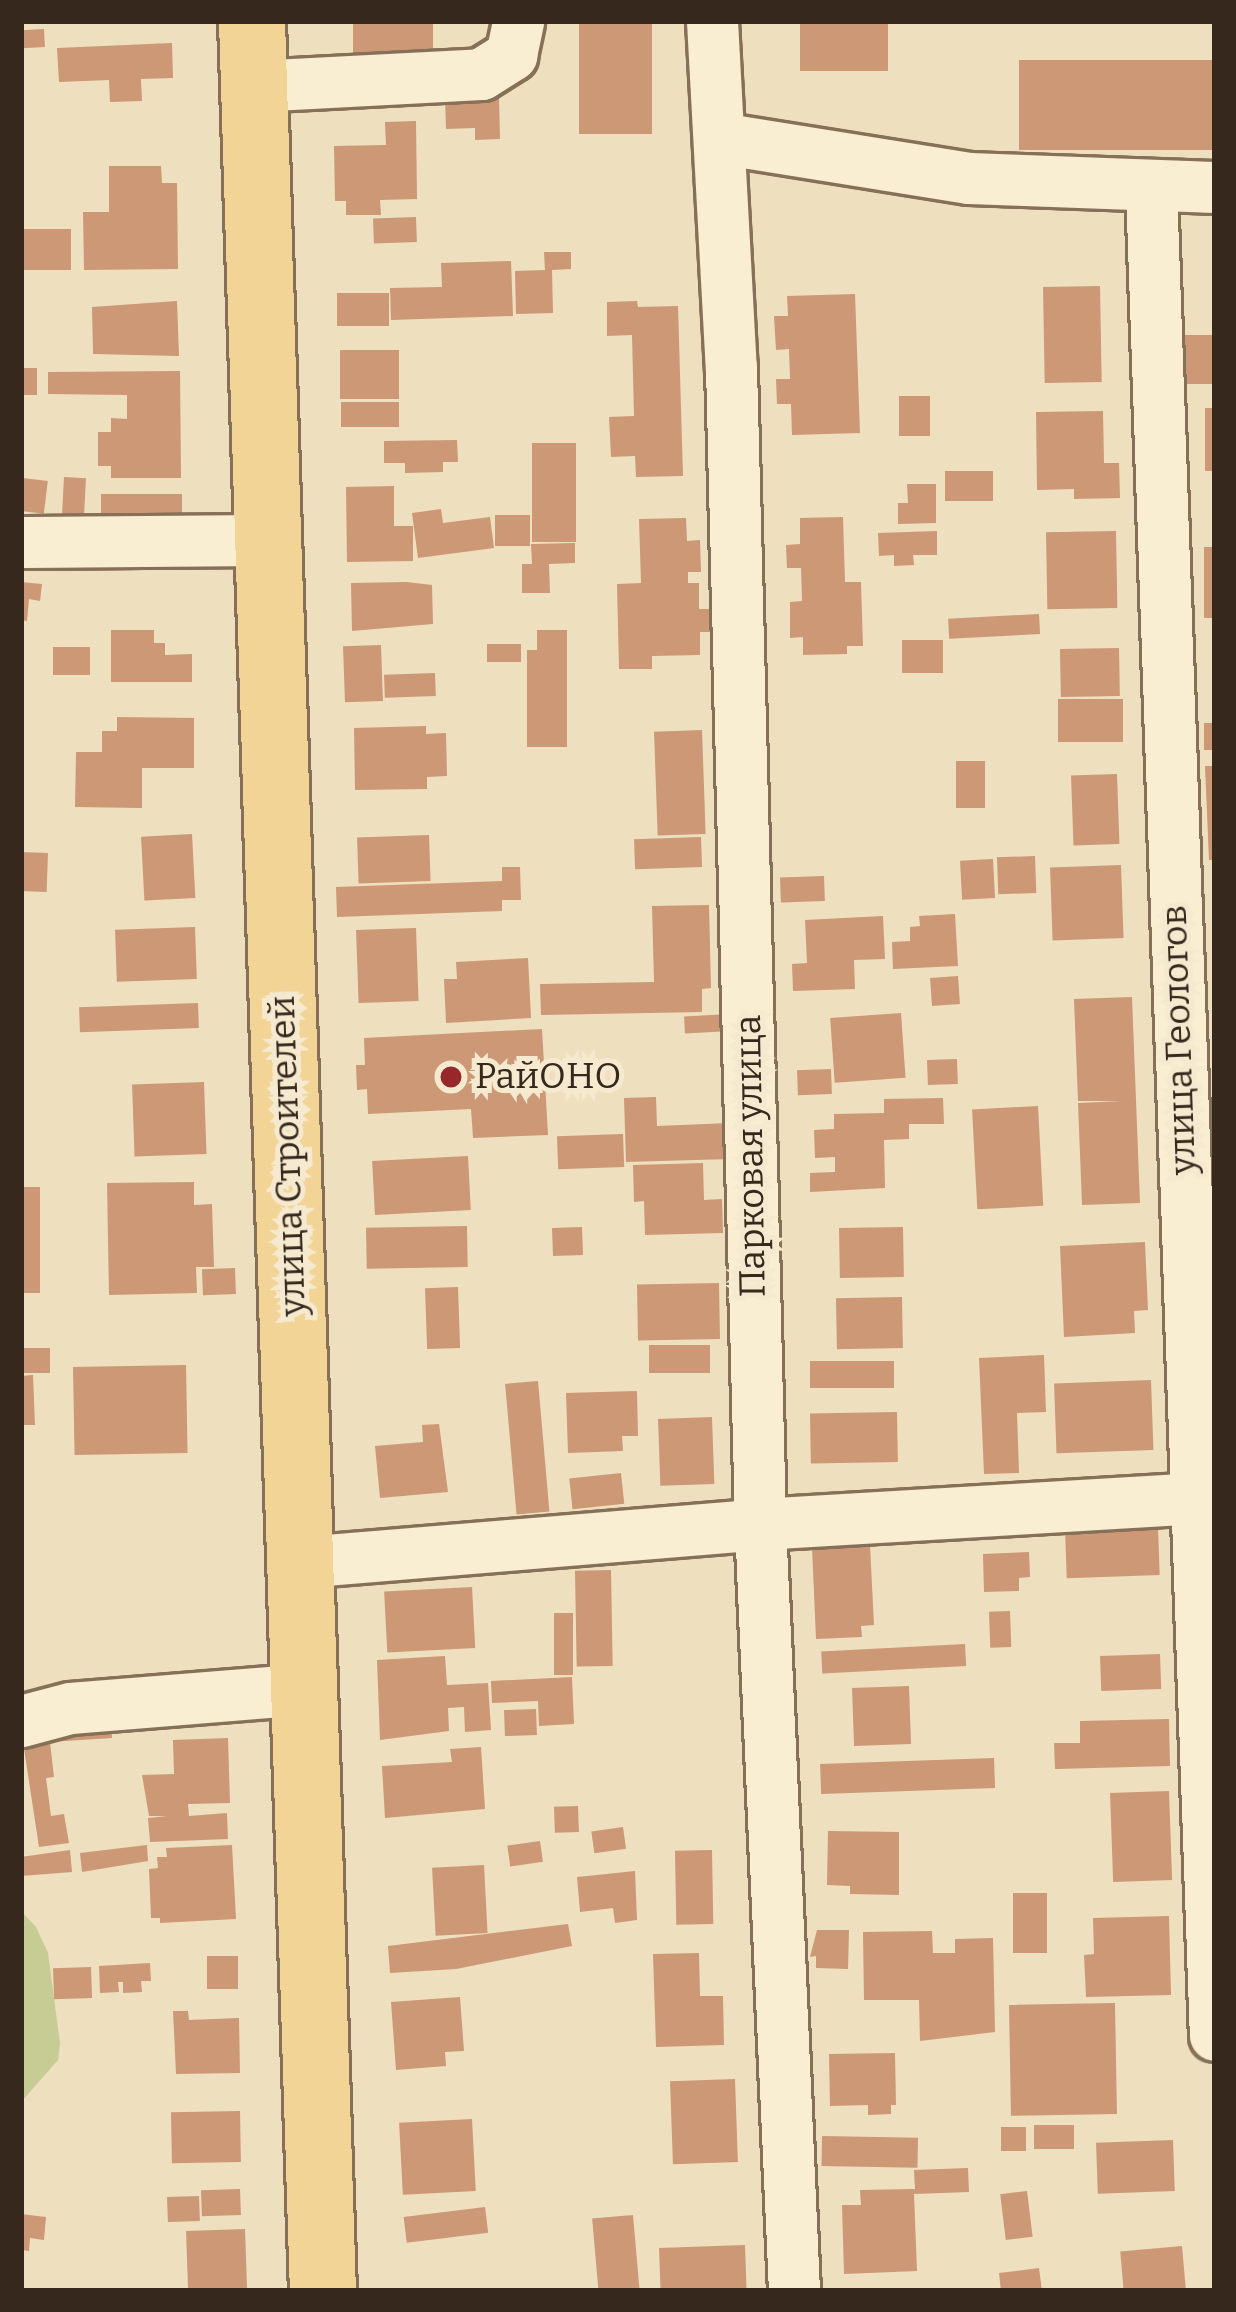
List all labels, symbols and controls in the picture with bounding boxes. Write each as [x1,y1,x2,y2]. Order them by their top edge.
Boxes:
street label: улица Геологов [1153,904,1205,1176]
street label: улица Строителей [261,995,315,1317]
street label: Парковая улица [727,1014,775,1298]
place label: РайОНО [475,1055,621,1099]
marker: РайОНО [438,1064,464,1090]

